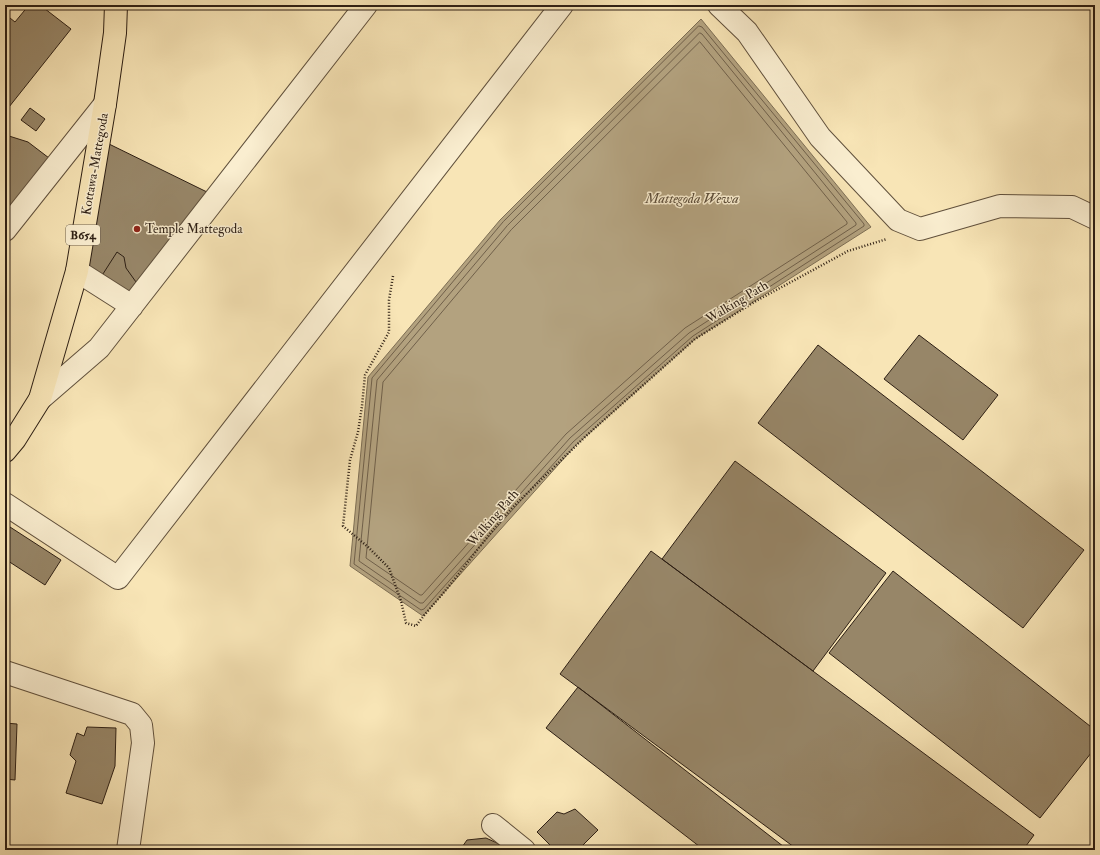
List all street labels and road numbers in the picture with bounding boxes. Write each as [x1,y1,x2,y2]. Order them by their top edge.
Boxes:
street label: Kottawa-Mattegoda [78,111,112,216]
road number: B654 [66,225,100,245]
street label: Walking Path [702,277,771,327]
street label: Walking Path [463,486,522,550]

